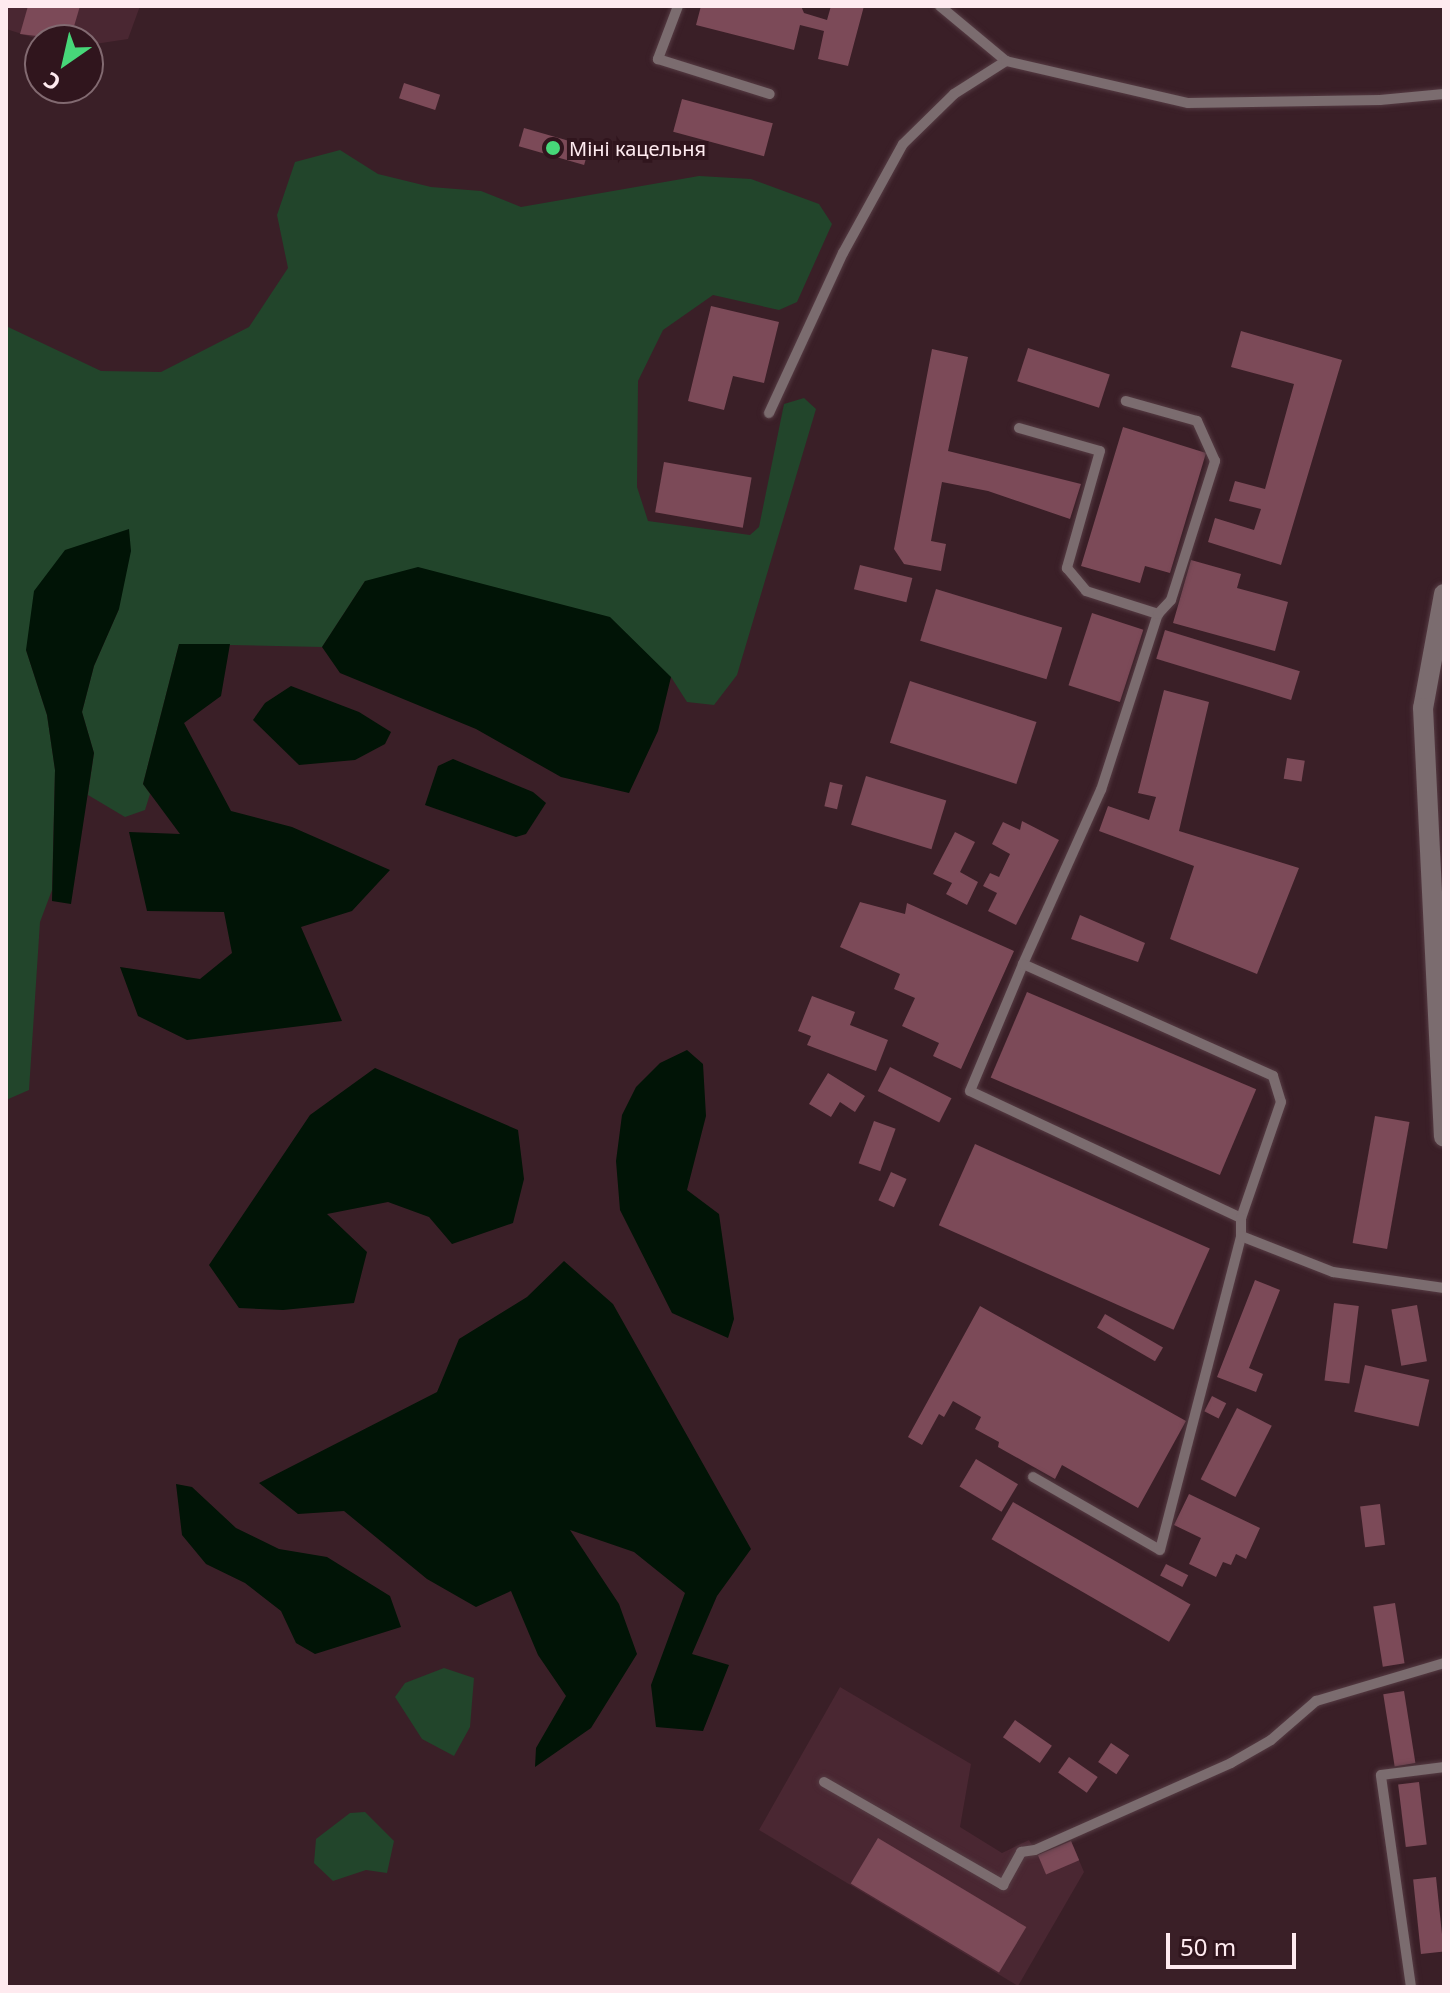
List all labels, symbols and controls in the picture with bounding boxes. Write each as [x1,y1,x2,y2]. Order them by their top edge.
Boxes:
north arrow [24,24,104,104]
text: С [37,66,66,99]
place label: Міні кацельня [569,136,706,160]
marker: Міні кацельня [544,139,562,157]
scale bar [1170,1917,1300,1967]
text: 50 m [1180,1930,1236,1963]

